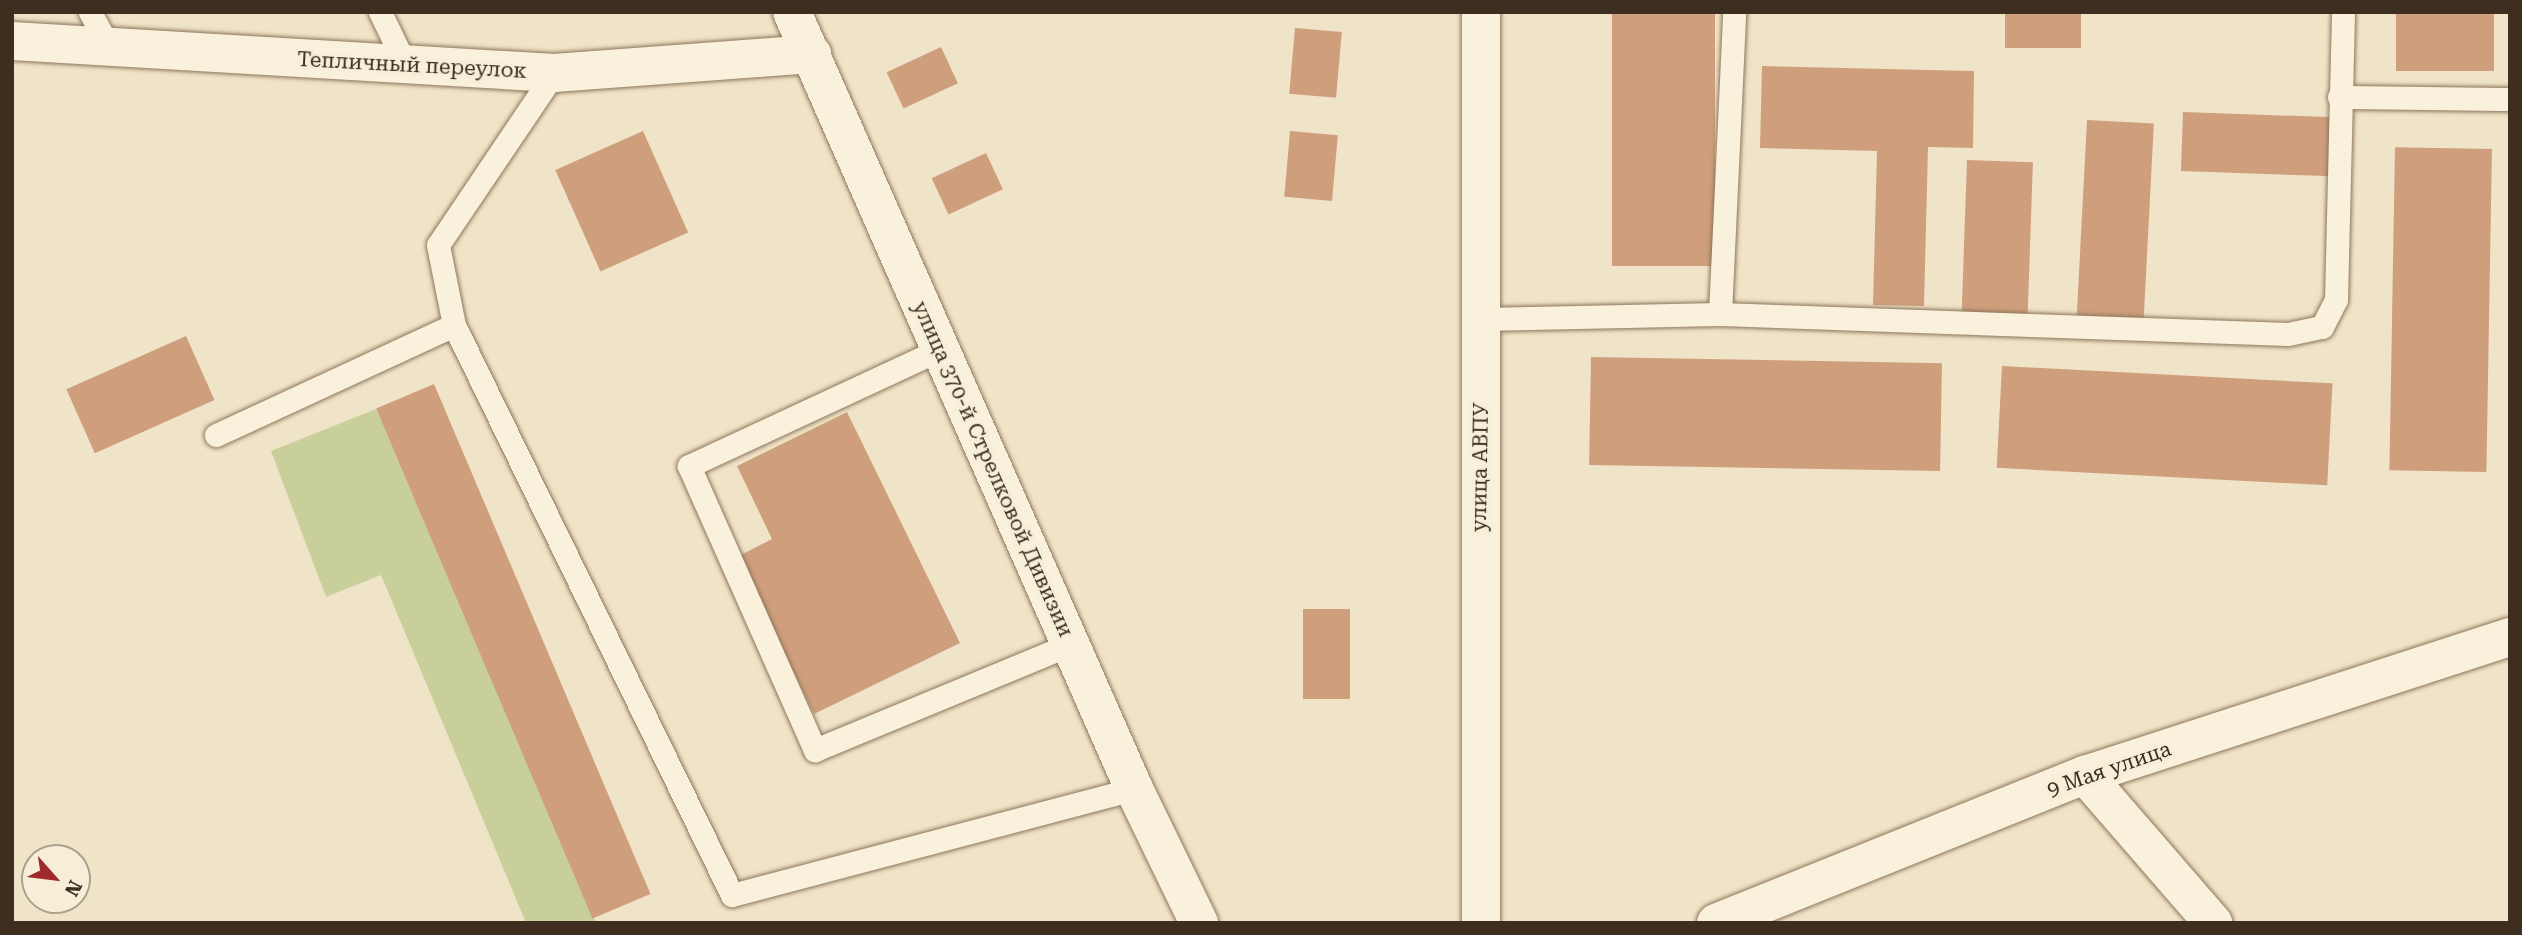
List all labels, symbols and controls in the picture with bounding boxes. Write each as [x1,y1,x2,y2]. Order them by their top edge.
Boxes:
street label: Тепличный переулок [297,46,527,84]
street label: улица 370-й Стрелковой Дивизии [907,297,1079,641]
street label: улица АВПУ [1466,402,1494,532]
street label: 9 Мая улица [2044,736,2174,802]
north arrow [21,844,91,914]
text: N [60,876,87,900]

